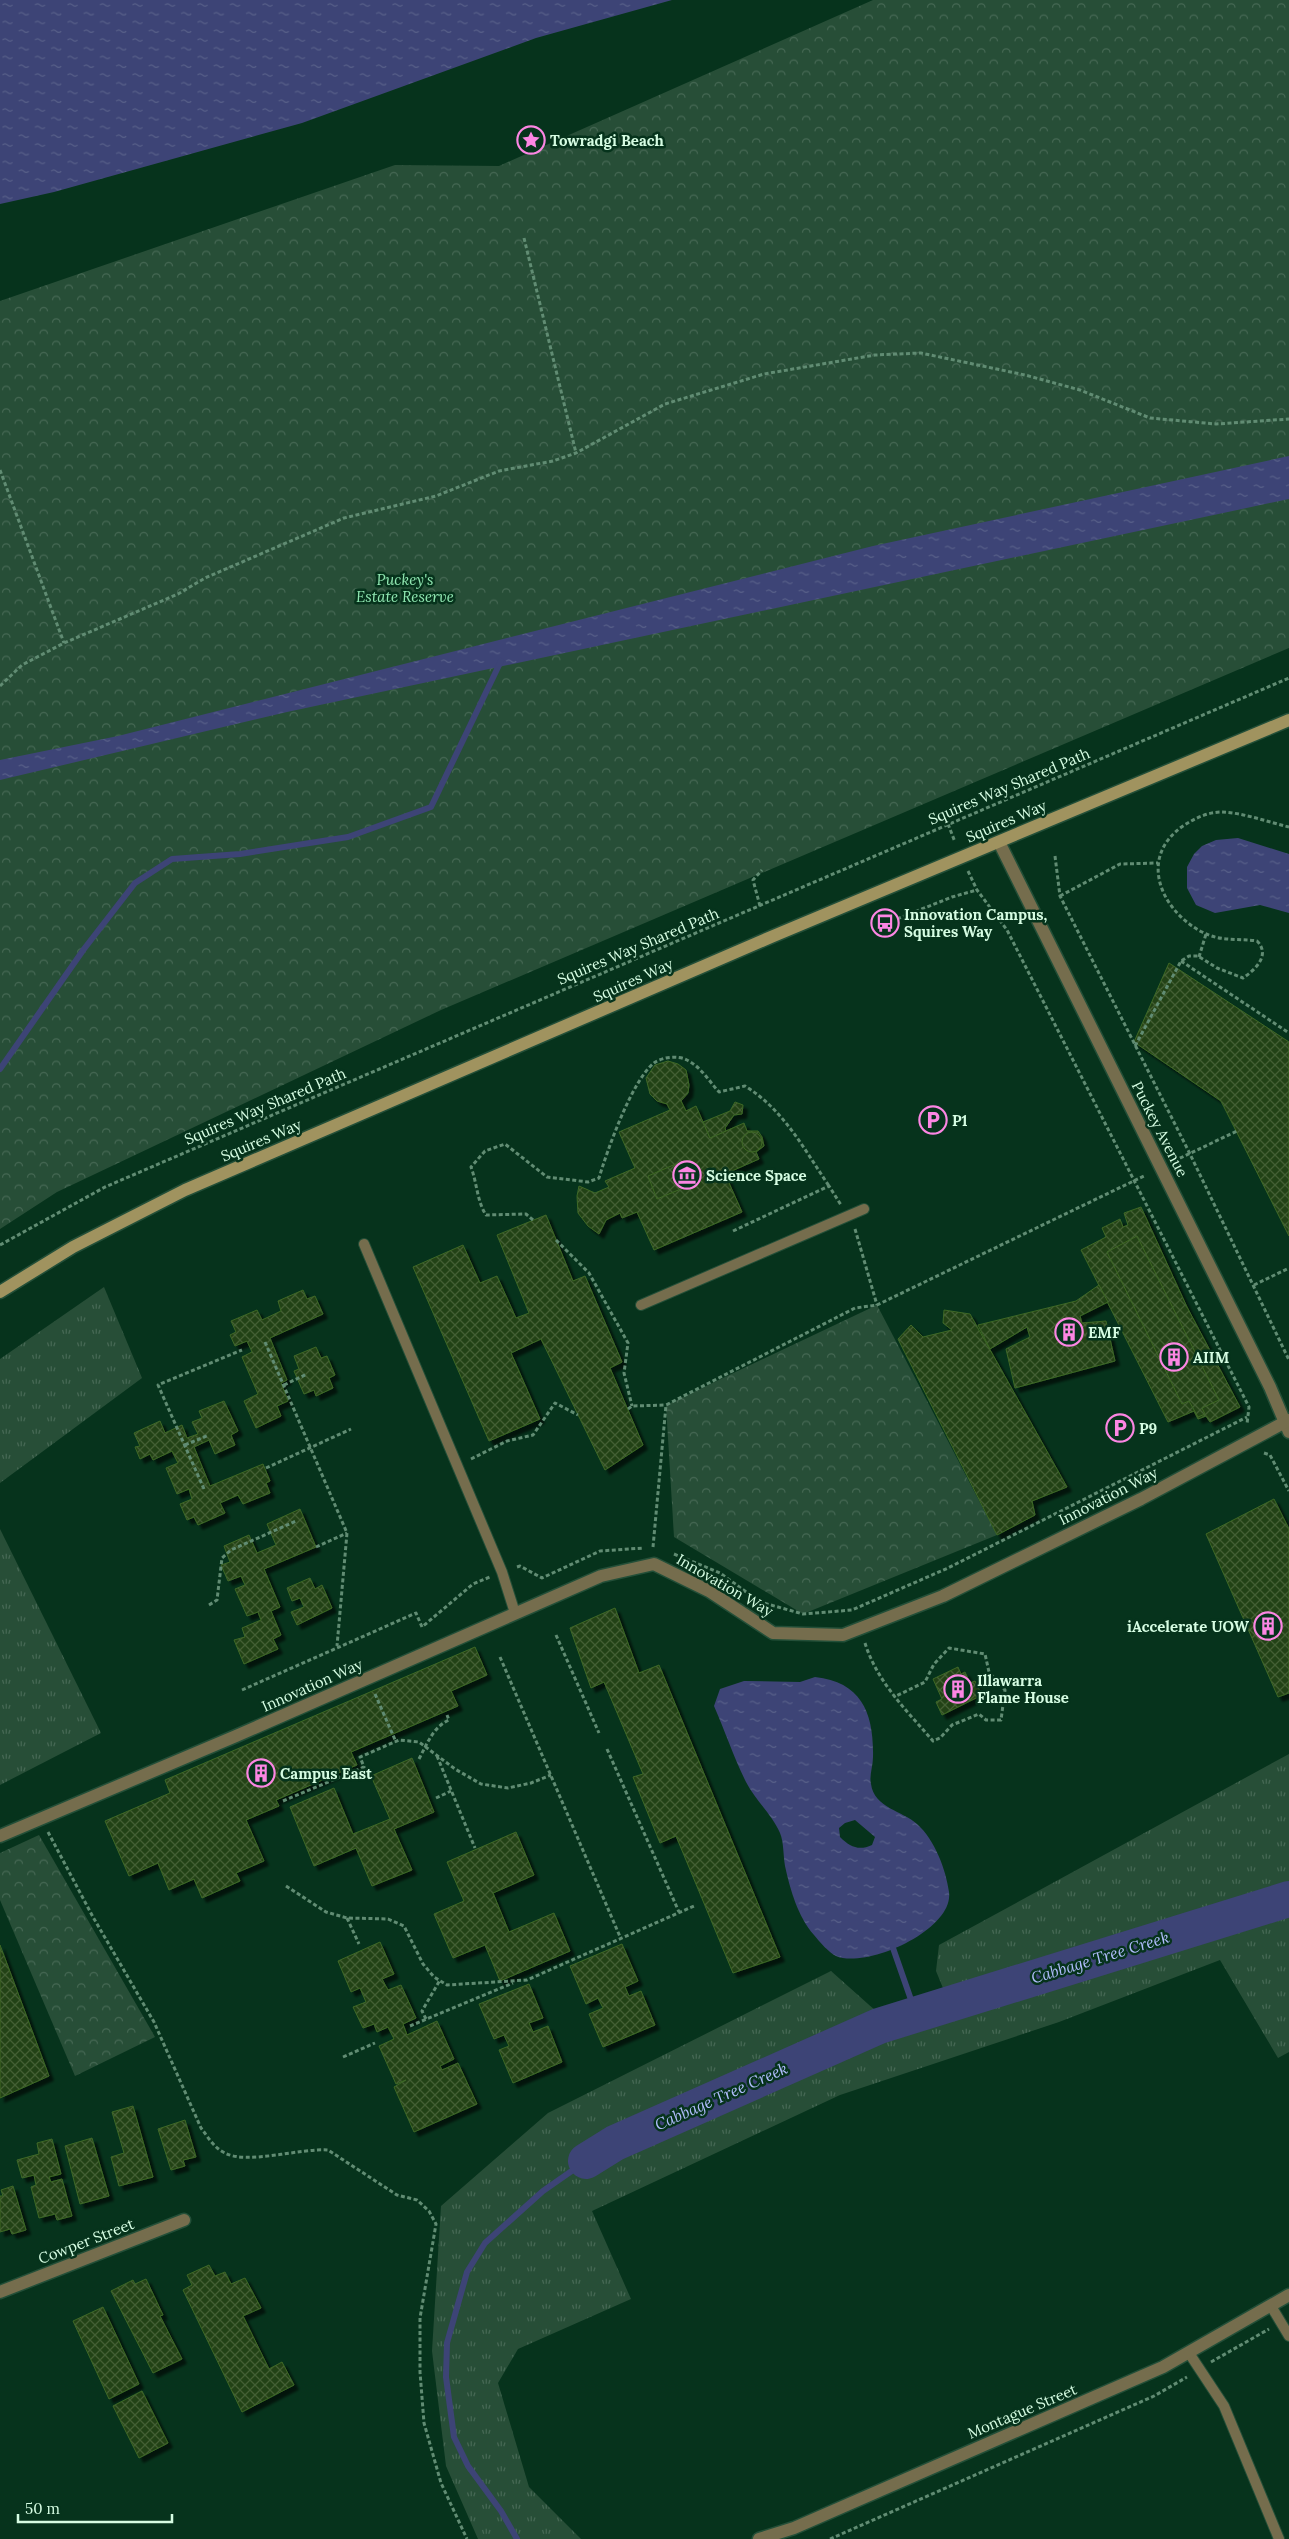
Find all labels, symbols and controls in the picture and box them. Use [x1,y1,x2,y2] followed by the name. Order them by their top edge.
[516,125,546,155] place icon: Towradgi Beach
[550,131,665,150] place label: Towradgi Beach
[356,570,454,606] park label: Puckey's Estate Reserve
[926,744,1092,828] street label: Squires Way Shared Path
[963,796,1049,846] street label: Squires Way
[555,904,721,988] street label: Squires Way Shared Path
[904,905,1048,941] place label: Innovation Campus, Squires Way
[870,908,900,938] bus stop icon: Innovation Campus, Squires Way
[590,954,676,1006] street label: Squires Way
[182,1064,348,1148] street label: Squires Way Shared Path
[1128,1078,1192,1180] street label: Puckey Avenue
[918,1105,948,1135] parking icon: P1
[952,1111,968,1130] place label: P1
[218,1115,304,1165] street label: Squires Way
[672,1160,702,1190] museum icon: Science Space
[706,1166,807,1185] place label: Science Space
[1054,1317,1084,1347] building icon: EMF
[1088,1323,1121,1342] place label: EMF
[1159,1342,1189,1372] building icon: AIIM
[1193,1348,1229,1367] place label: AIIM
[1105,1413,1135,1443] parking icon: P9
[1139,1419,1157,1438] place label: P9
[1055,1463,1161,1529] street label: Innovation Way
[673,1550,777,1620] street label: Innovation Way
[1253,1611,1283,1641] building icon: iAccelerate UOW
[1127,1617,1250,1636] place label: iAccelerate UOW
[259,1654,366,1716] street label: Innovation Way
[977,1671,1069,1707] place label: Illawarra Flame House
[943,1674,973,1704] building icon: Illawarra Flame House
[246,1758,276,1788] building icon: Campus East
[280,1764,373,1783] place label: Campus East
[1028,1926,1172,1988] water label: Cabbage Tree Creek
[651,2058,791,2134] water label: Cabbage Tree Creek
[35,2214,137,2268] street label: Cowper Street
[965,2379,1080,2443] street label: Montague Street
[18,2492,171,2524] scale bar
[25,2499,60,2518] text: 50 m

